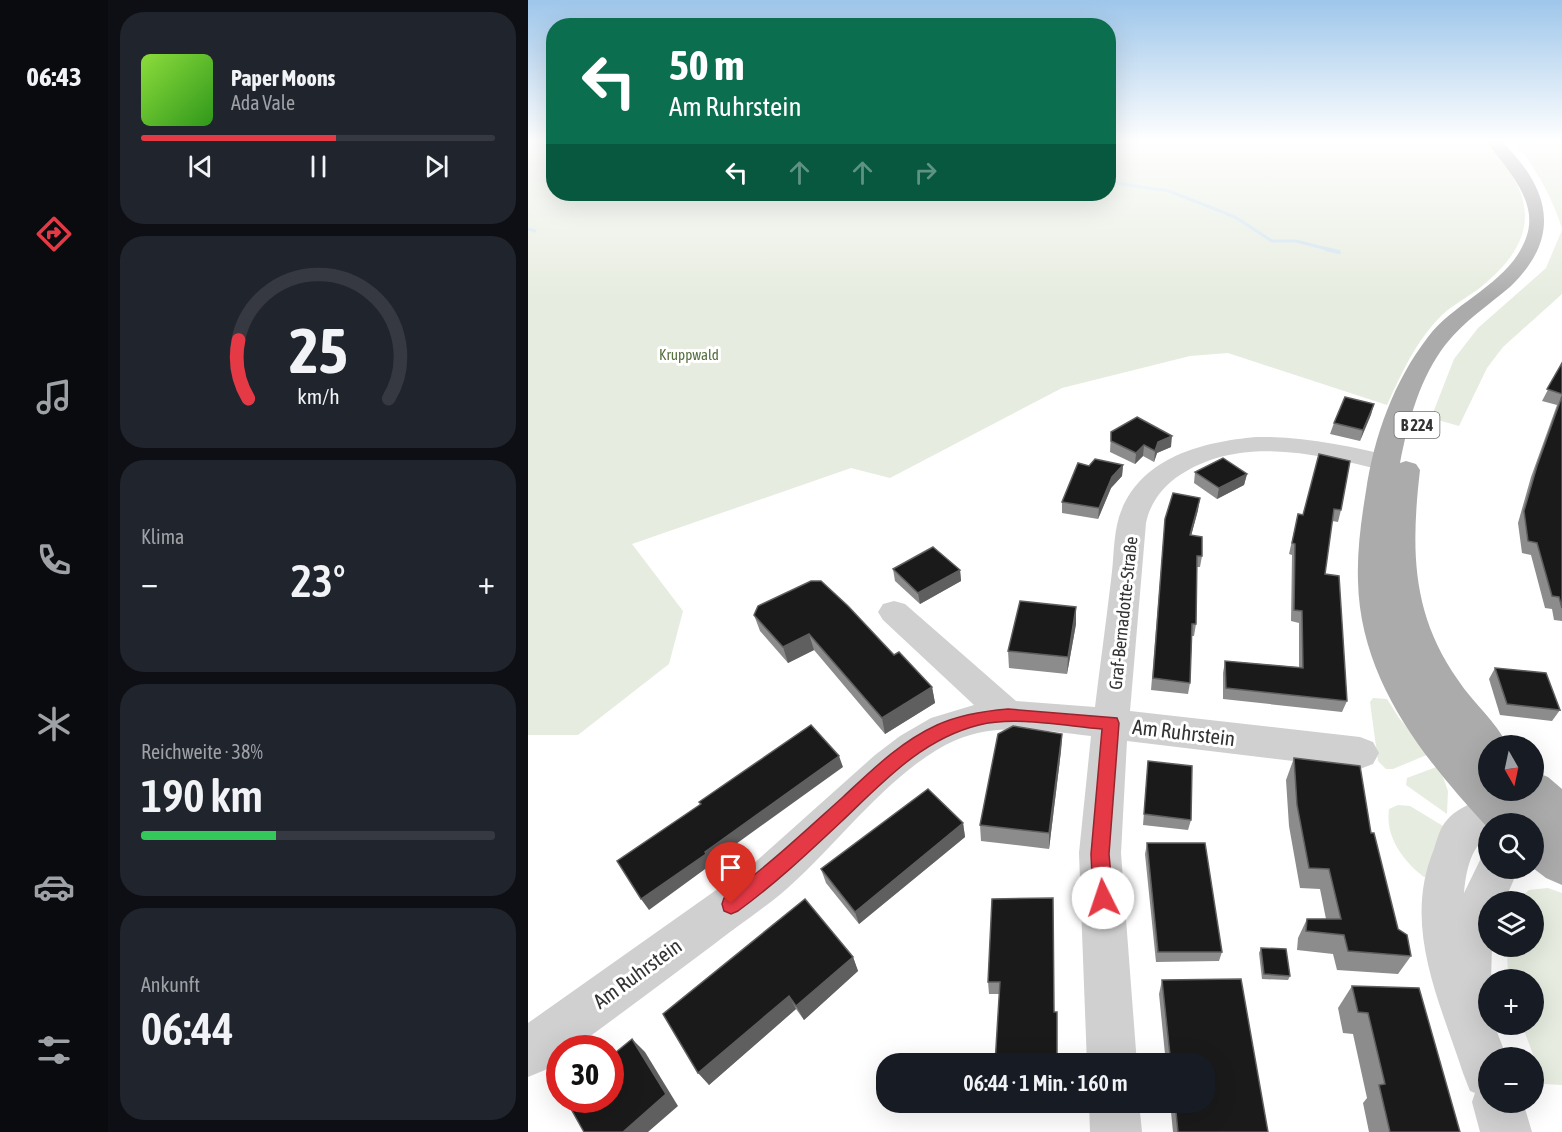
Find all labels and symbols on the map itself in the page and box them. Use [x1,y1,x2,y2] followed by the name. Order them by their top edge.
[659,346,719,363] park label: Kruppwald
[1394,412,1440,438] road number: B 224
[1105,535,1141,691] street label: Graf-Bernadotte-Straße
[1131,714,1237,750] street label: Am Ruhrstein
[1478,735,1544,801] north arrow
[705,842,756,904] pin
[1071,866,1135,930] position arrow
[588,933,686,1013] street label: Am Ruhrstein
[546,1035,624,1113] speed limit sign: 30

